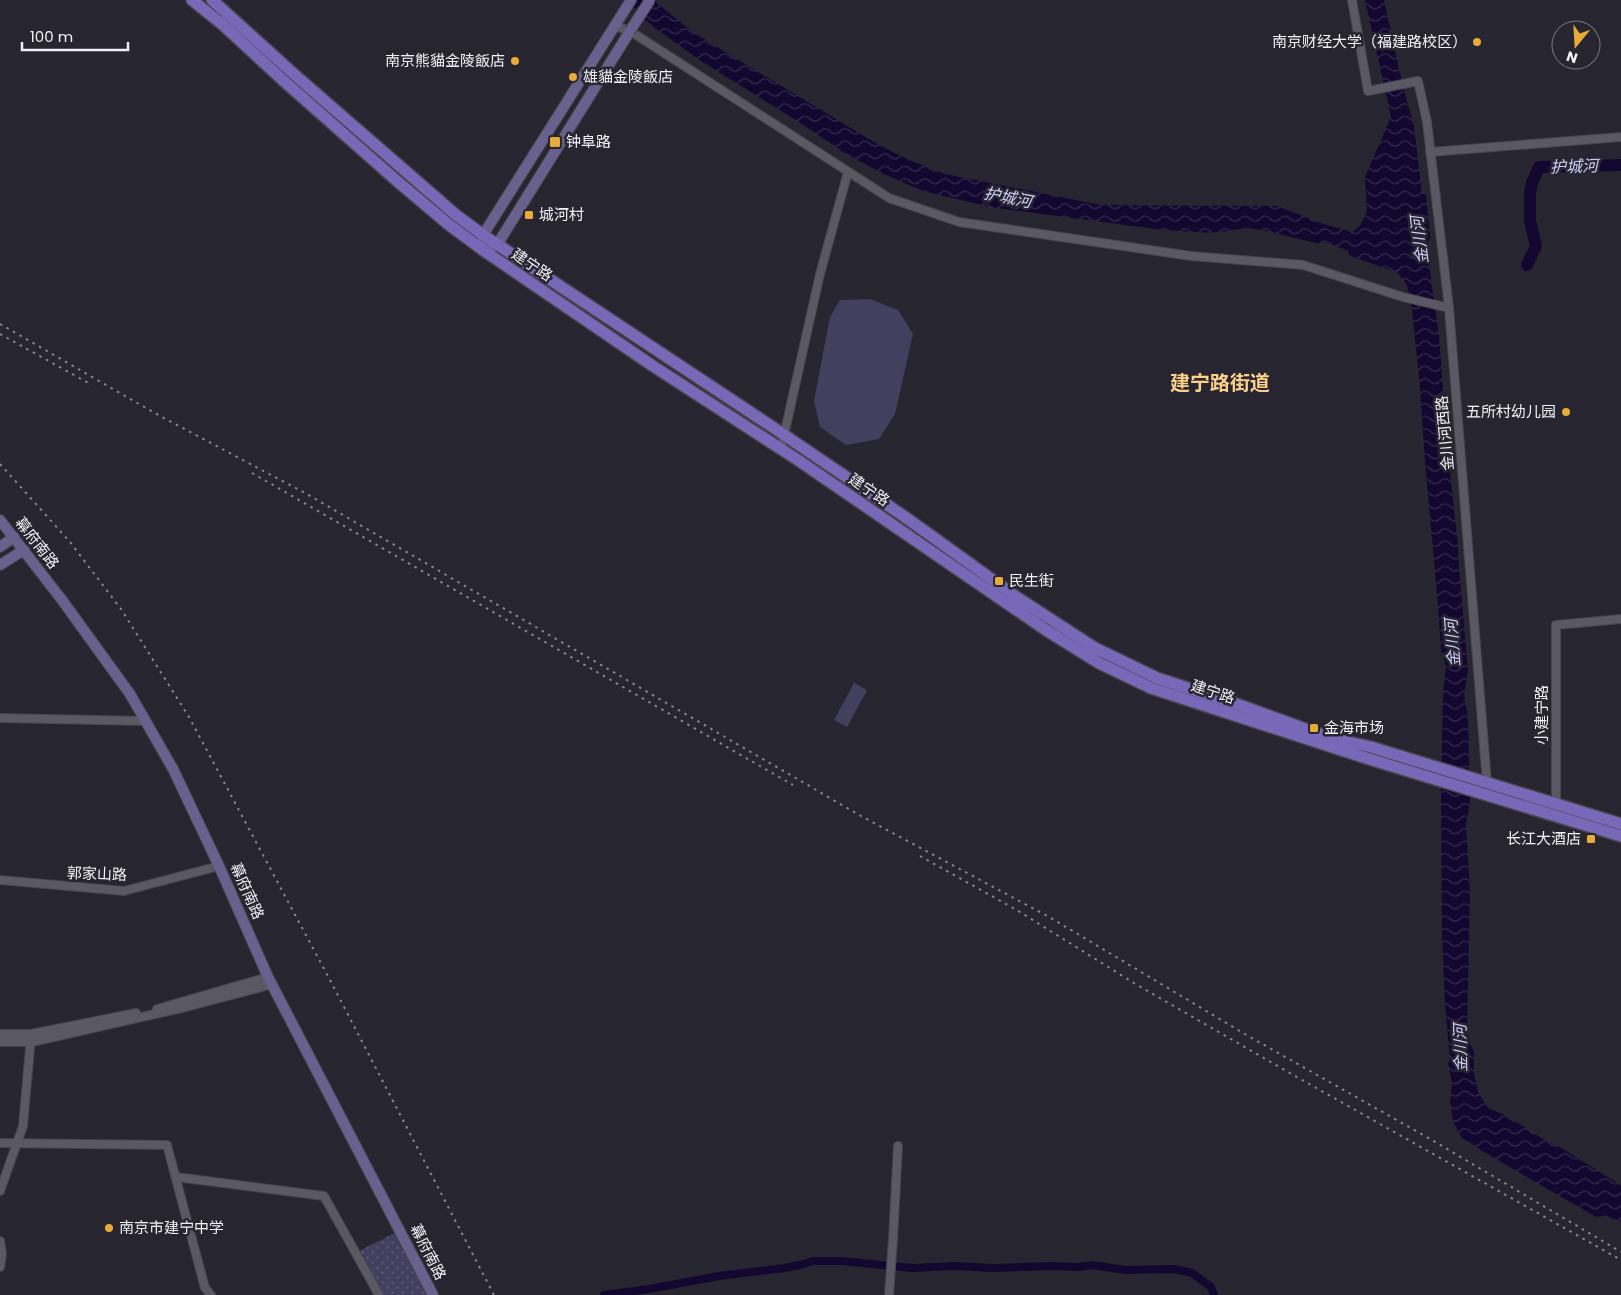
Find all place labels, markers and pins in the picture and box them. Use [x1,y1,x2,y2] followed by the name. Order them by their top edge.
[1272,31,1467,52] place label: 南京财经大学（福建路校区）
[1471,36,1483,48] marker: 南京财经大学（福建路校区）
[385,50,505,71] place label: 南京熊貓金陵飯店
[509,55,521,67] marker: 南京熊貓金陵飯店
[583,66,673,87] place label: 雄貓金陵飯店
[567,71,579,83] marker: 雄貓金陵飯店
[566,131,611,152] place label: 钟阜路
[548,135,562,149] marker: 钟阜路
[539,204,584,225] place label: 城河村
[523,209,535,221] marker: 城河村
[1466,401,1556,422] place label: 五所村幼儿园
[1560,406,1572,418] marker: 五所村幼儿园
[1009,570,1054,591] place label: 民生街
[993,575,1005,587] marker: 民生街
[1324,717,1384,738] place label: 金海市场
[1308,722,1320,734] marker: 金海市场
[1506,828,1581,849] place label: 长江大酒店
[1585,833,1597,845] marker: 长江大酒店
[119,1217,224,1238] place label: 南京市建宁中学
[103,1222,115,1234] marker: 南京市建宁中学

